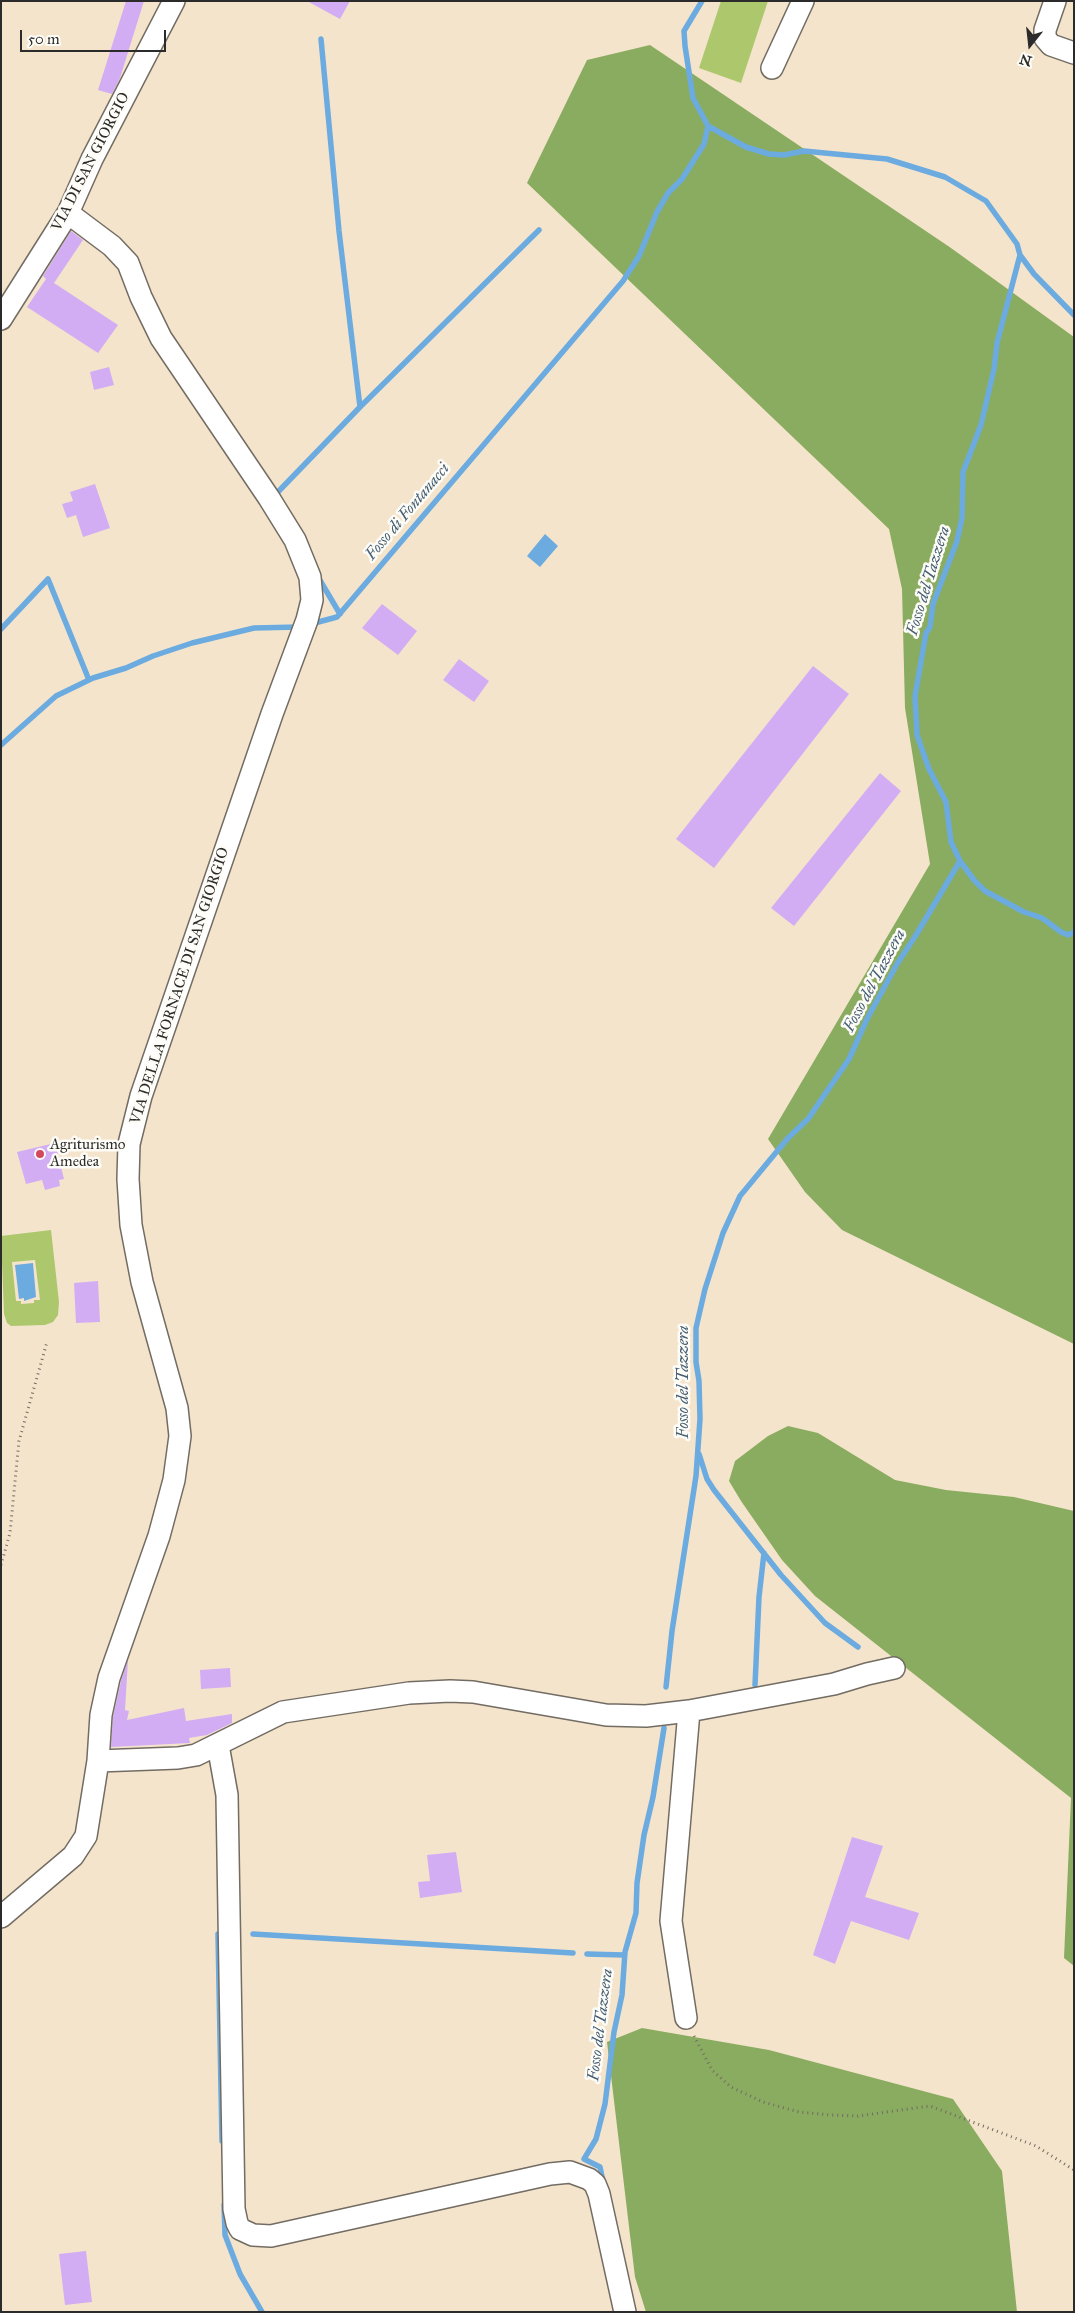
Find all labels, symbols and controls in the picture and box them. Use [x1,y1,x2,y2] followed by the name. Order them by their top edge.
[22,20,169,52] scale bar
[1005,20,1055,70] north arrow
[28,30,60,48] text: 50 m
[1018,50,1034,70] text: N
[48,90,134,234] street label: VIA DI SAN GIORGIO
[362,460,454,564] water label: Fosso di Fontanacci
[903,524,955,638] water label: Fosso del Tazzera
[127,845,233,1127] street label: VIA DELLA FORNACE DI SAN GIORGIO
[840,927,910,1035] water label: Fosso del Tazzera
[50,1136,126,1171] place label: Agriturismo Amedea
[34,1148,46,1160] marker: Agriturismo Amedea
[674,1326,694,1438] water label: Fosso del Tazzera
[585,1968,617,2082] water label: Fosso del Tazzera

